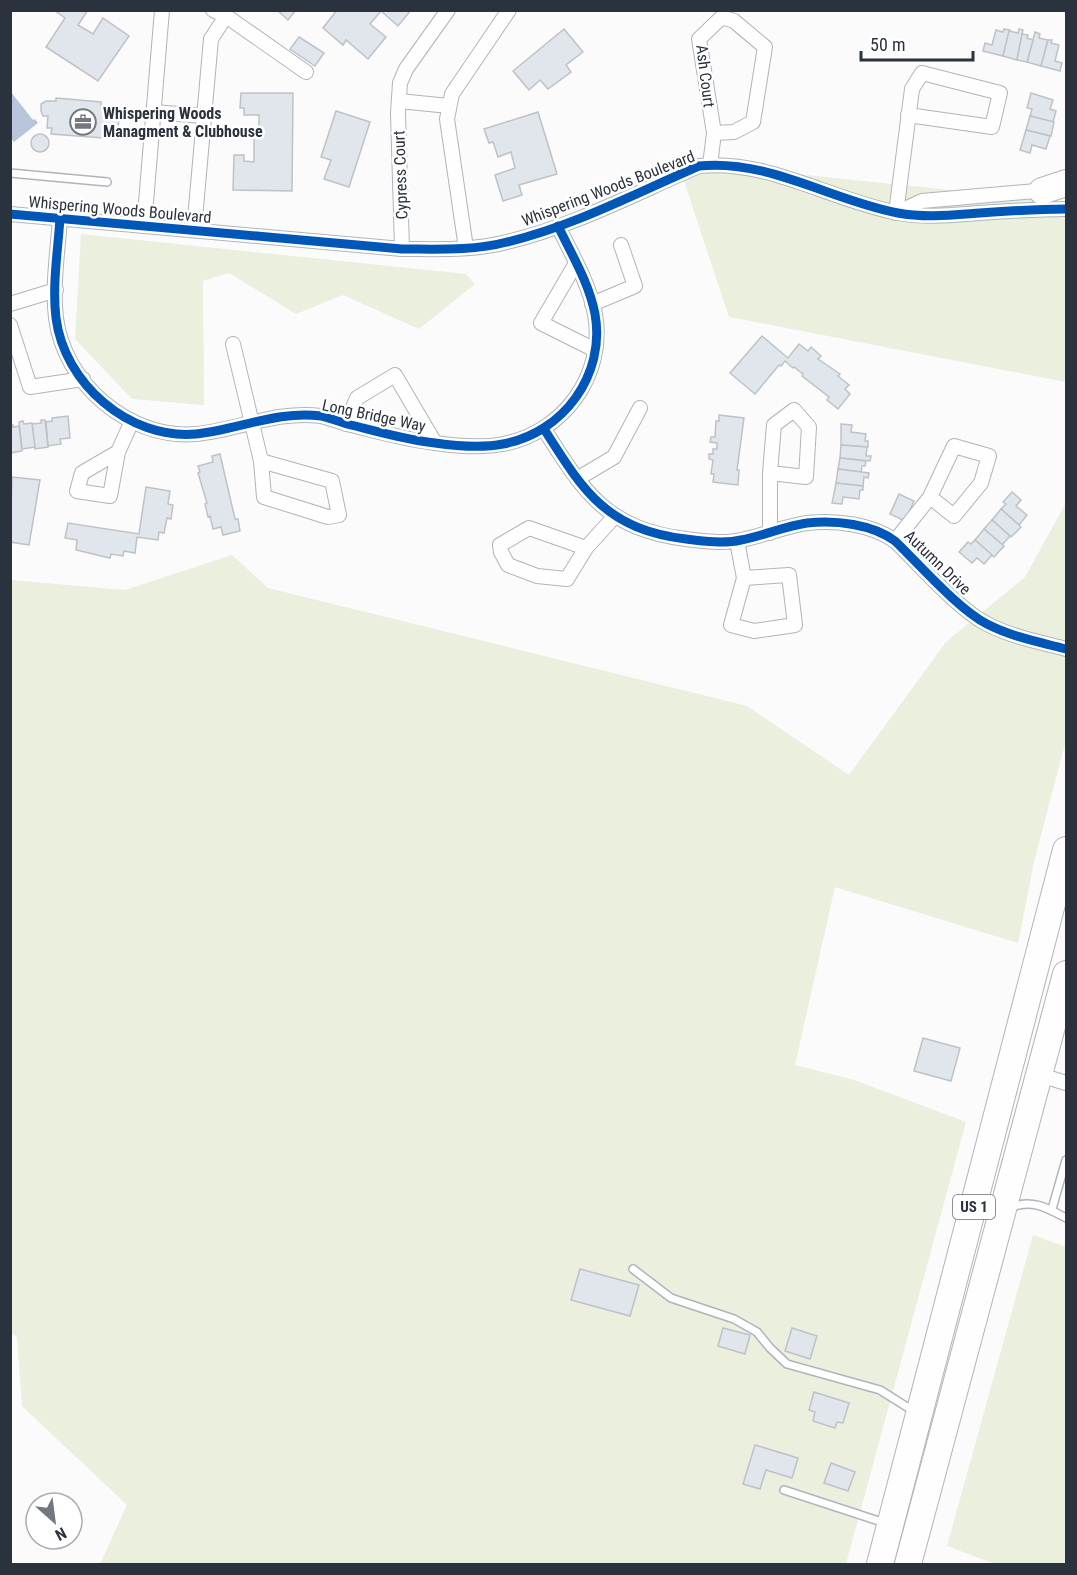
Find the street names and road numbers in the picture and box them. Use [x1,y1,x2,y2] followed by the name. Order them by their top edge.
[692,44,719,109] street label: Ash Court
[389,130,412,220] street label: Cypress Court
[519,147,697,230] street label: Whispering Woods Boulevard
[28,192,212,227] street label: Whispering Woods Boulevard
[320,395,428,436] street label: Long Bridge Way
[901,526,975,599] street label: Autumn Drive
[953,1195,995,1219] road number: US 1

